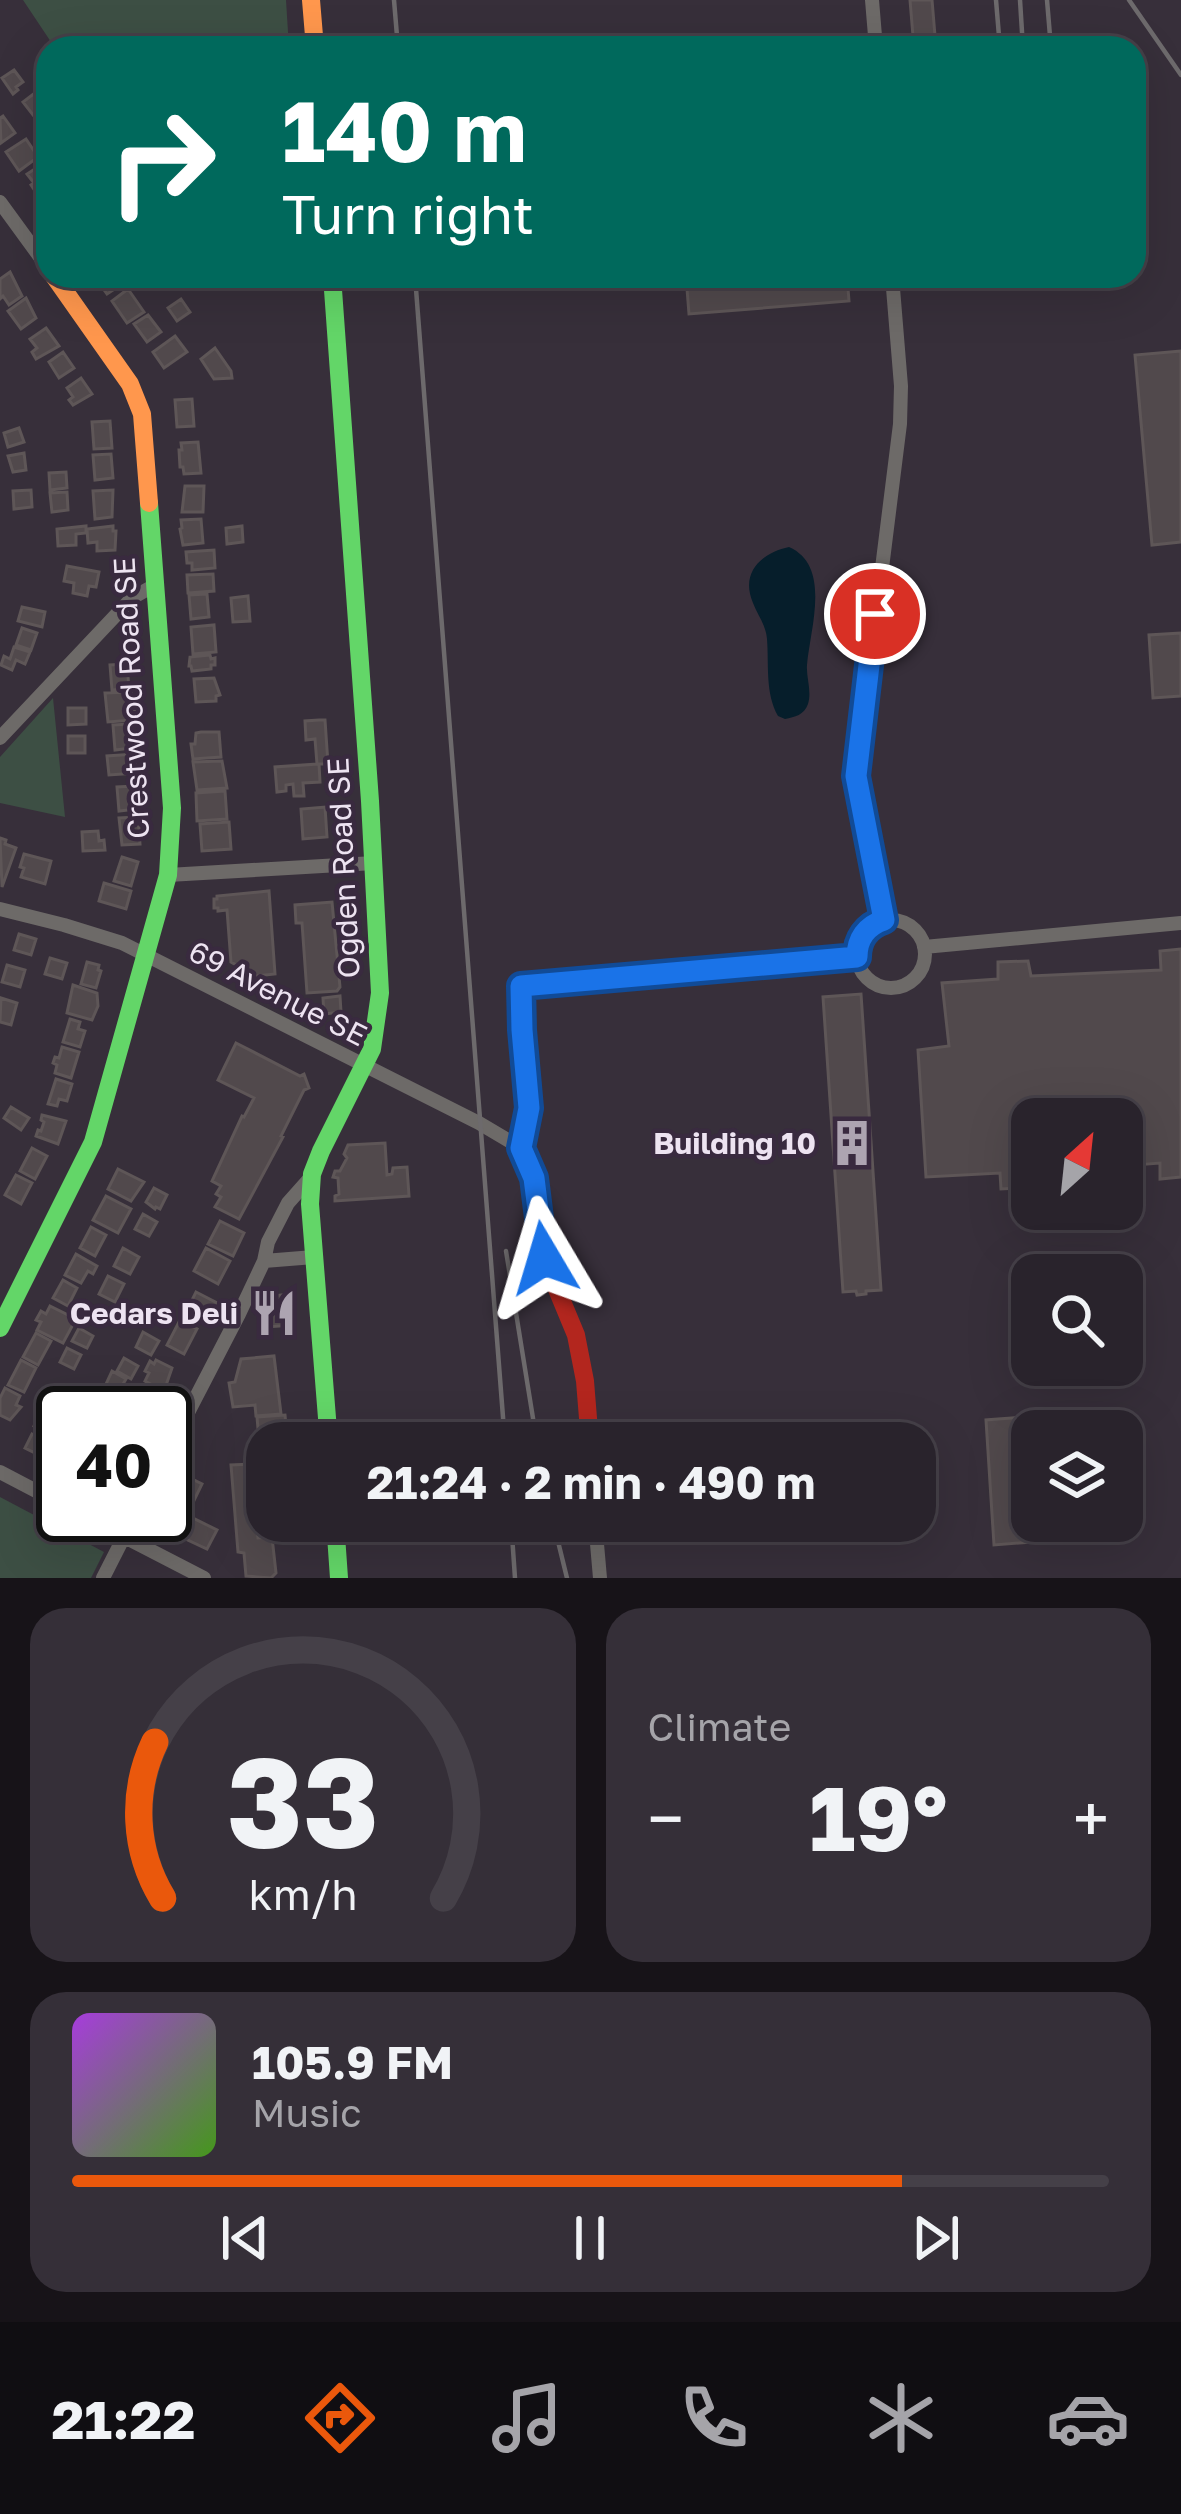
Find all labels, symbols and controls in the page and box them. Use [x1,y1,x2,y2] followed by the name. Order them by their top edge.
[282,80,527,180] text: 140 m
[84,84,240,240] icon: right
[282,181,534,246] text: Turn right
[106,556,156,840] street label: Crestwood Road SE
[824,563,926,665] pin
[842,581,908,647] icon: arrive
[319,757,367,979] street label: Ogden Road SE
[183,933,373,1053] street label: 69 Avenue SE
[1011,1098,1143,1230] north arrow
[1011,1098,1143,1542] map controls
[827,1118,877,1168] building icon: Building 10
[653,1125,816,1161] place label: Building 10
[481,1195,607,1321] position arrow
[1011,1254,1143,1386] button: search
[249,1288,299,1338] restaurant icon: Cedars Deli
[70,1295,238,1331] place label: Cedars Deli
[36,1386,192,1542] speed limit sign: 40
[1011,1410,1143,1542] button: layers
[367,1455,815,1509] text: 21:24 · 2 min · 490 m
[648,1703,791,1750] text: Climate
[227,1725,379,1874] text: 33
[809,1763,948,1871] text: 19°
[648,1778,684,1858] text: −
[1073,1778,1109,1858] text: +
[248,1868,357,1919] text: km/h
[252,2035,453,2089] text: 105.9 FM
[252,2089,362,2136] text: Music
[212,2205,278,2271] icon: previous
[557,2205,623,2271] icon: pause
[903,2205,969,2271] icon: next
[298,2376,382,2460] icon: directions
[485,2376,569,2460] icon: music
[672,2376,756,2460] icon: phone
[859,2376,943,2460] icon: climate
[1046,2376,1130,2460] icon: car
[51,2386,195,2451] text: 21:22

